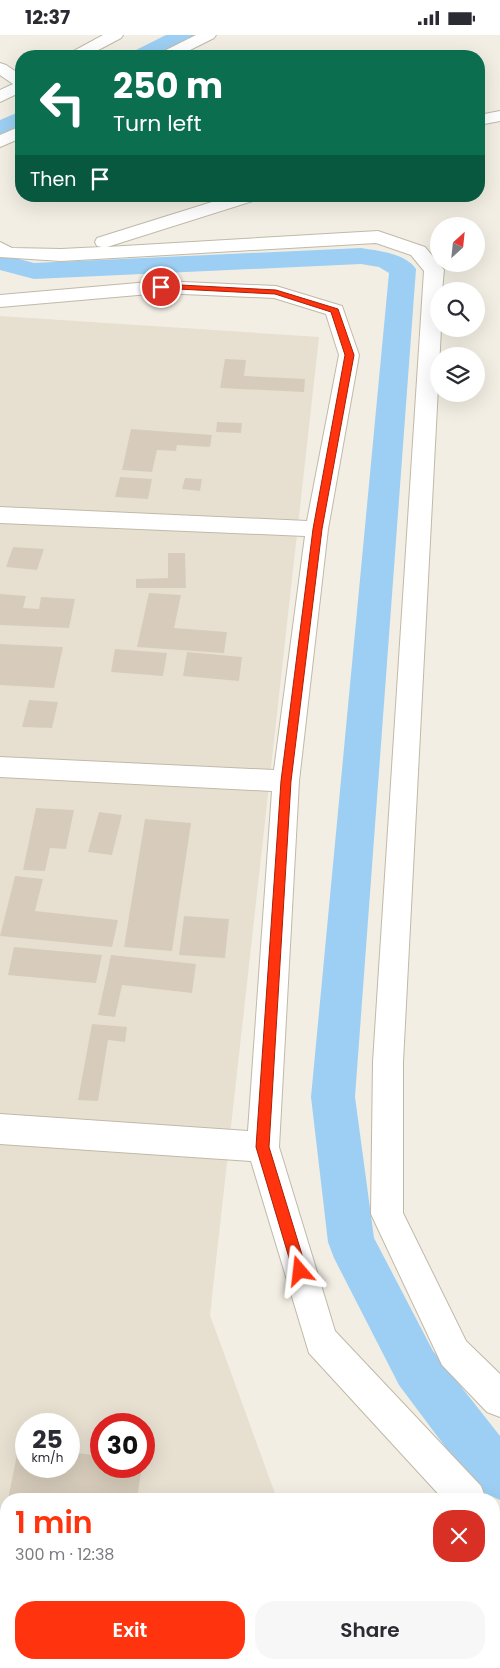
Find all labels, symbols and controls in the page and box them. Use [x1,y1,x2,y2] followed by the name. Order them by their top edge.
[25,4,70,31] text: 12:37
[113,61,223,110] text: 250 m
[30,70,95,135] icon: left
[113,108,201,139] text: Turn left
[86,165,114,193] icon: arrive
[30,166,76,193] text: Then
[430,217,485,273] north arrow
[430,217,485,402] map controls
[140,266,182,308] pin
[147,273,175,301] icon: arrive
[430,282,485,337] button: search
[430,347,485,402] button: layers
[273,1244,325,1296] position arrow
[90,1413,155,1478] speed limit sign: 30
[32,1422,63,1457] text: 25
[32,1449,63,1466] text: km/h
[15,1501,93,1544] text: 1 min
[433,1510,485,1562] button: close
[15,1543,114,1566] text: 300 m · 12:38
[15,1601,245,1659] button: Exit
[255,1601,485,1659] button: Share

